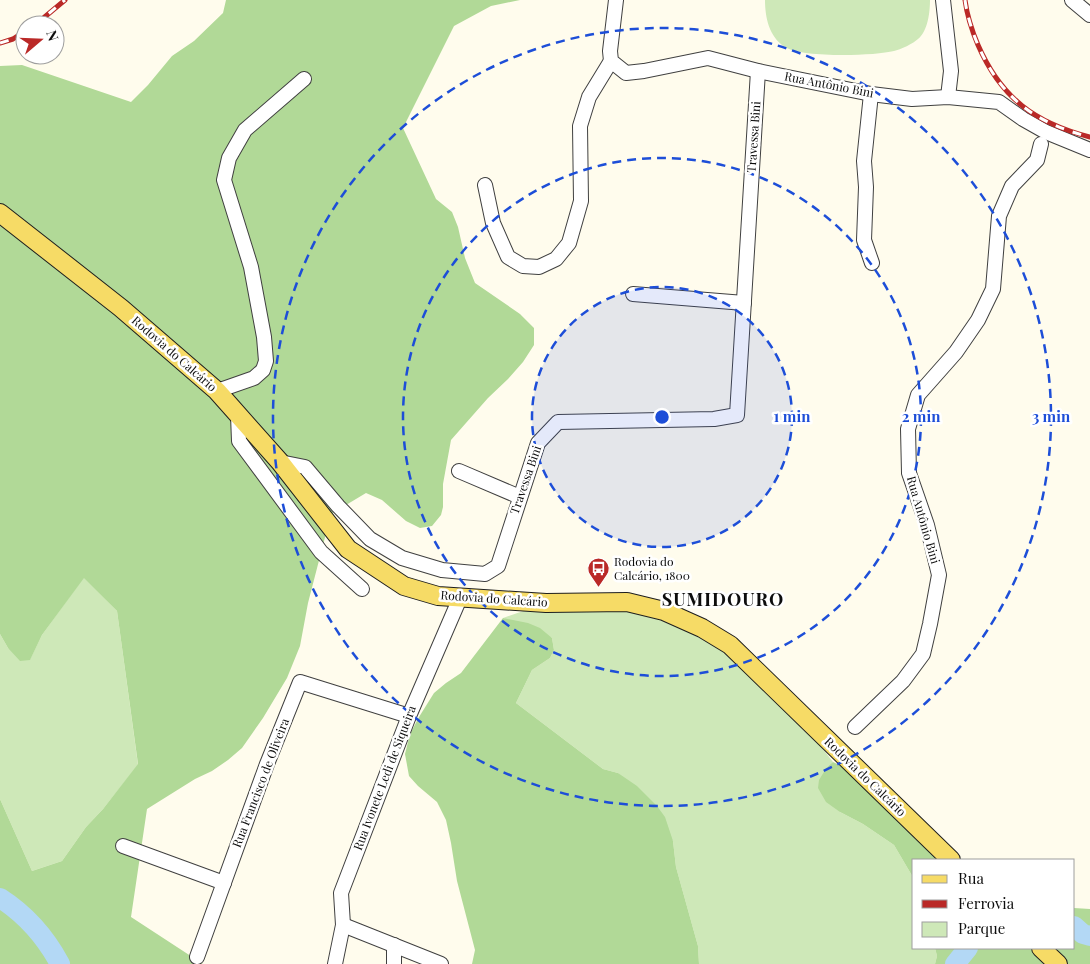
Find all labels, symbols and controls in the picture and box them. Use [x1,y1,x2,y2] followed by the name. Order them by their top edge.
[15,15,65,65] north arrow
[42,28,63,43] text: N
[783,68,876,101] street label: Rua Antônio Bini
[743,100,764,173] street label: Travessa Bini
[129,312,221,395] street label: Rodovia do Calcário
[774,406,811,426] text: 1 min
[902,406,941,426] text: 2 min
[1032,406,1071,426] text: 3 min
[653,408,671,426] centre of rings
[506,443,544,516] street label: Travessa Bini
[904,474,944,566] street label: Rua Antônio Bini
[614,553,690,583] place label: Rodovia do Calcário, 1800
[586,557,610,588] bus stop icon: Rodovia do Calcário, 1800
[440,586,549,610] street label: Rodovia do Calcário
[662,587,784,611] district label: SUMIDOURO
[349,703,419,852] street label: Rua Ivonete Ledi de Siqueira
[228,716,292,850] street label: Rua Francisco de Oliveira
[822,733,910,820] street label: Rodovia do Calcário
[912,859,1075,949] legend
[958,868,984,888] text: Rua
[958,893,1015,913] text: Ferrovia
[958,918,1005,938] text: Parque

